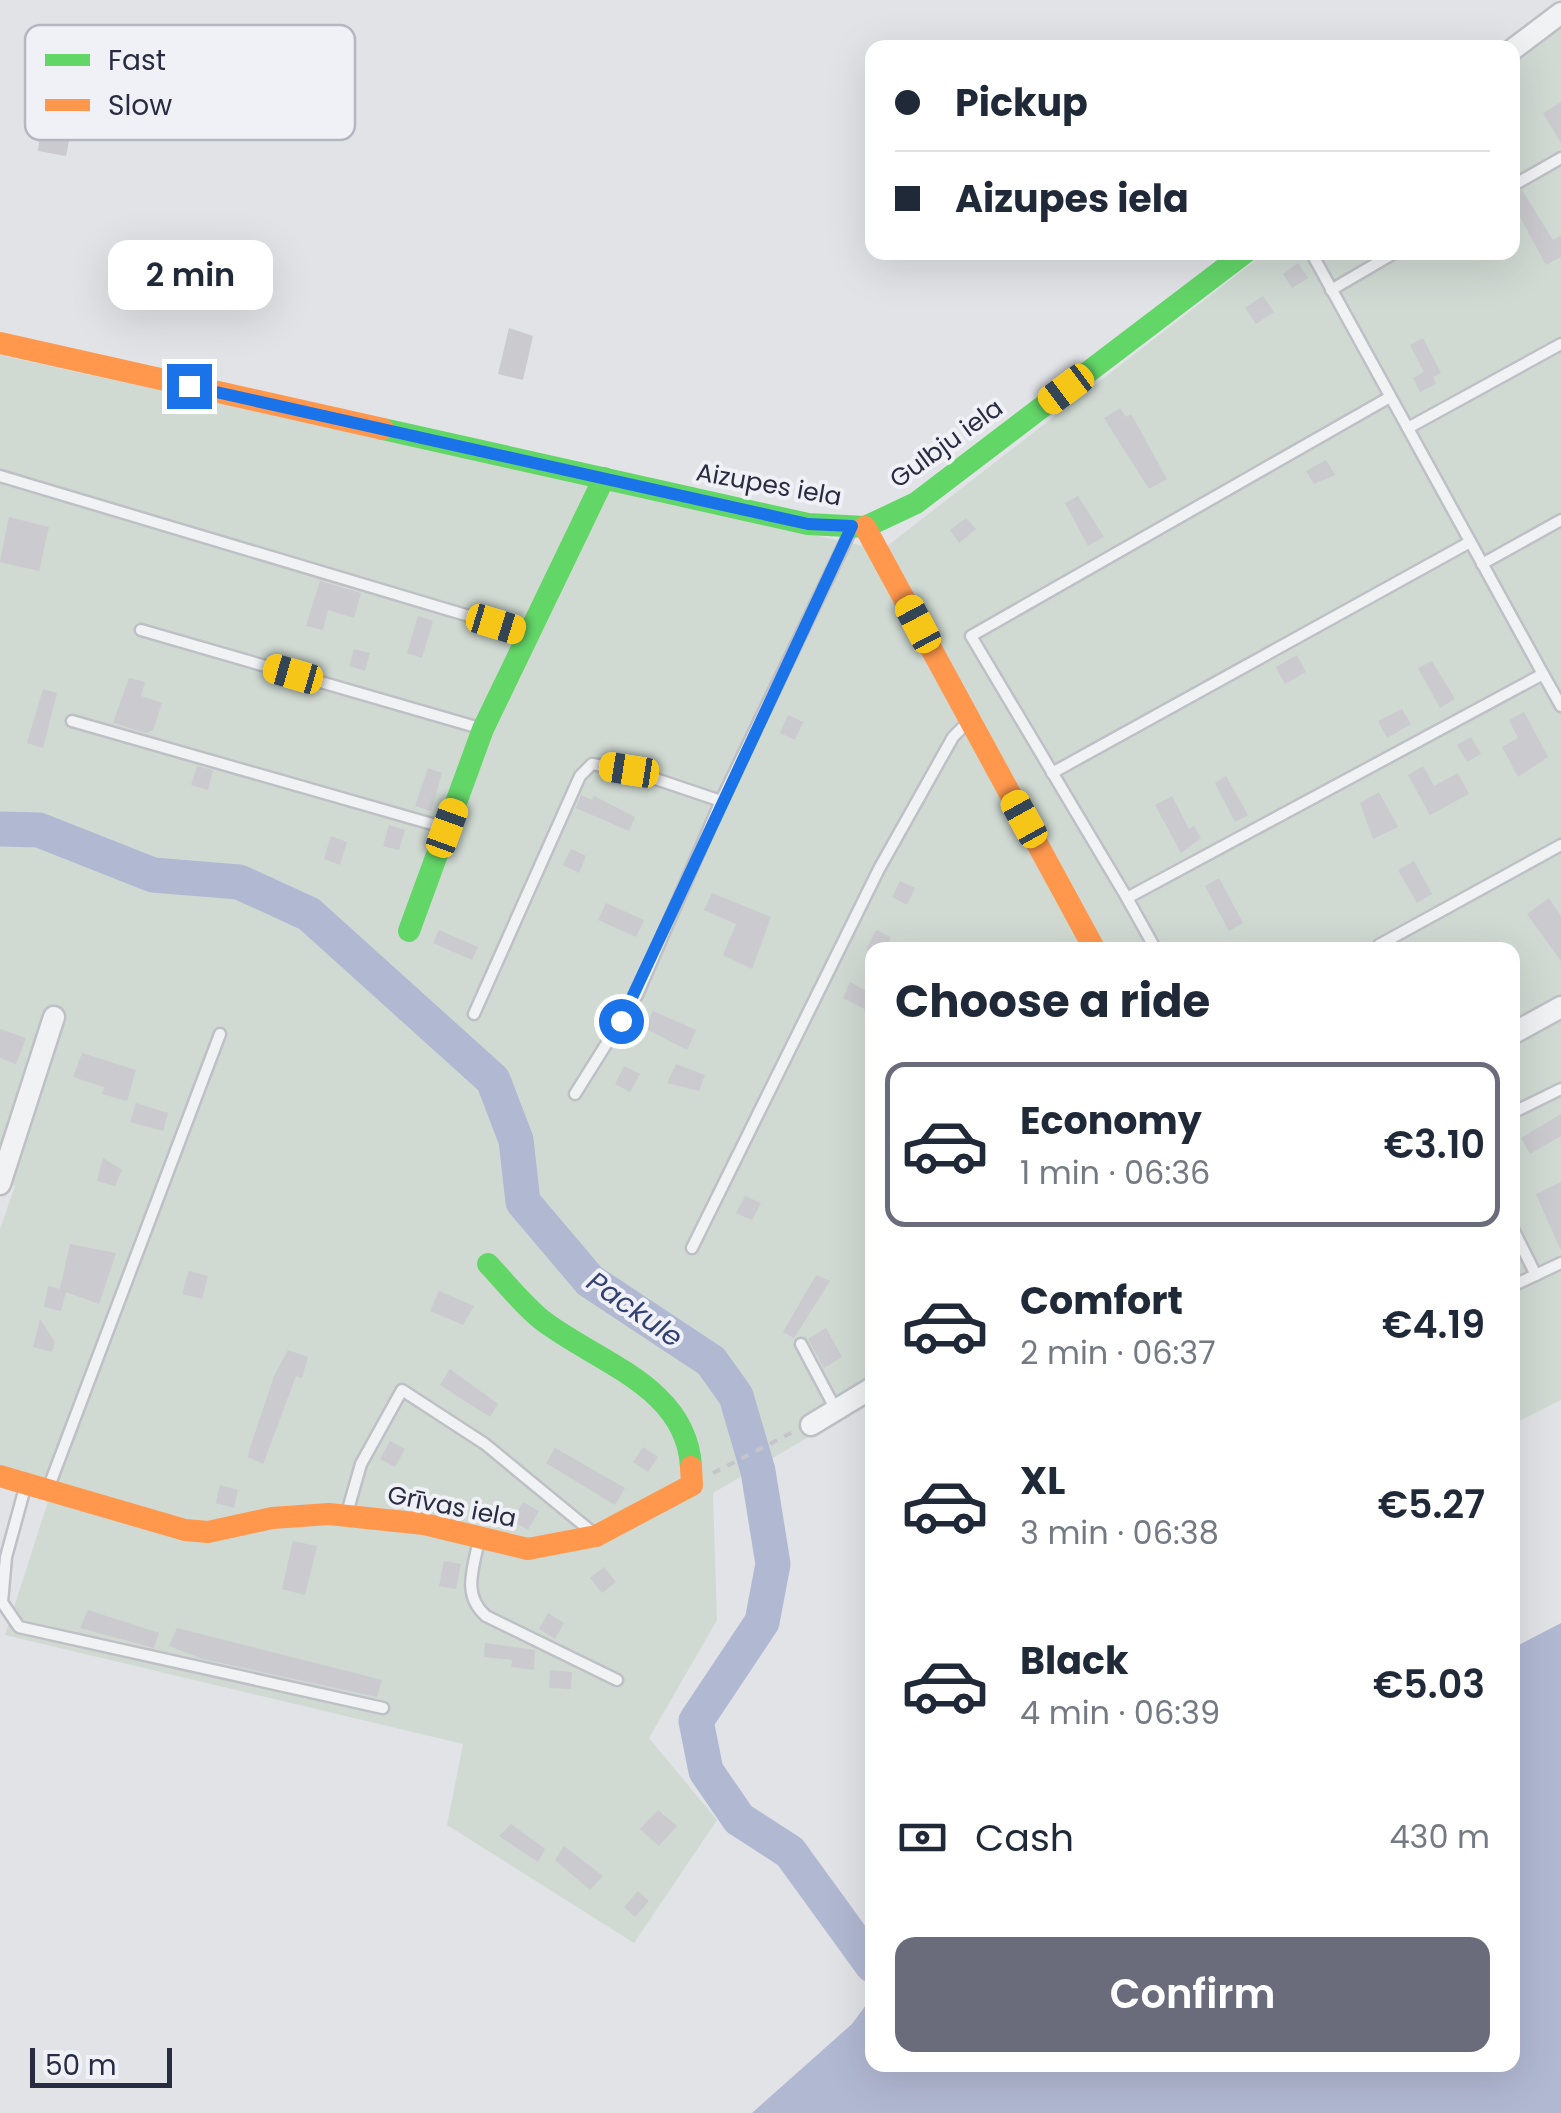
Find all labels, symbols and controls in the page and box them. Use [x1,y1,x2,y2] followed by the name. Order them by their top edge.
[25,25,355,140] legend
[108,41,166,80] text: Fast
[955,76,1088,129] text: Pickup
[108,86,172,125] text: Slow
[955,172,1189,225] text: Aizupes iela
[106,241,272,311] callout: 2 min
[146,252,235,297] text: 2 min
[1033,359,1099,419] car
[167,364,212,409] route end
[883,390,1010,496] street label: Gulbju iela
[693,454,844,515] street label: Aizupes iela
[891,590,945,658] car
[463,601,529,647] car
[260,651,326,697] car
[597,750,661,790] car
[996,785,1052,853] car
[423,795,471,861] car
[895,970,1210,1033] text: Choose a ride
[599,999,644,1044] route start
[1020,1094,1202,1147] text: Economy
[900,1100,990,1190] icon: car
[1384,1118,1485,1171] text: €3.10
[1020,1150,1210,1195] text: 1 min · 06:36
[579,1262,690,1357] water label: Packule
[1020,1274,1183,1327] text: Comfort
[900,1280,990,1370] icon: car
[1382,1298,1485,1351] text: €4.19
[1020,1330,1216,1375] text: 2 min · 06:37
[1020,1454,1065,1507] text: XL
[900,1460,990,1550] icon: car
[385,1477,519,1536] street label: Grīvas iela
[1378,1478,1485,1531] text: €5.27
[1020,1510,1219,1555] text: 3 min · 06:38
[1020,1634,1129,1687] text: Black
[900,1640,990,1730] icon: car
[1373,1658,1485,1711] text: €5.03
[1020,1690,1220,1735] text: 4 min · 06:39
[895,1810,950,1865] icon: cash
[975,1811,1074,1864] text: Cash
[1389,1814,1490,1859] text: 430 m
[895,1937,1490,2052] button: Confirm
[30,2043,172,2088] scale bar
[45,2046,116,2085] text: 50 m

